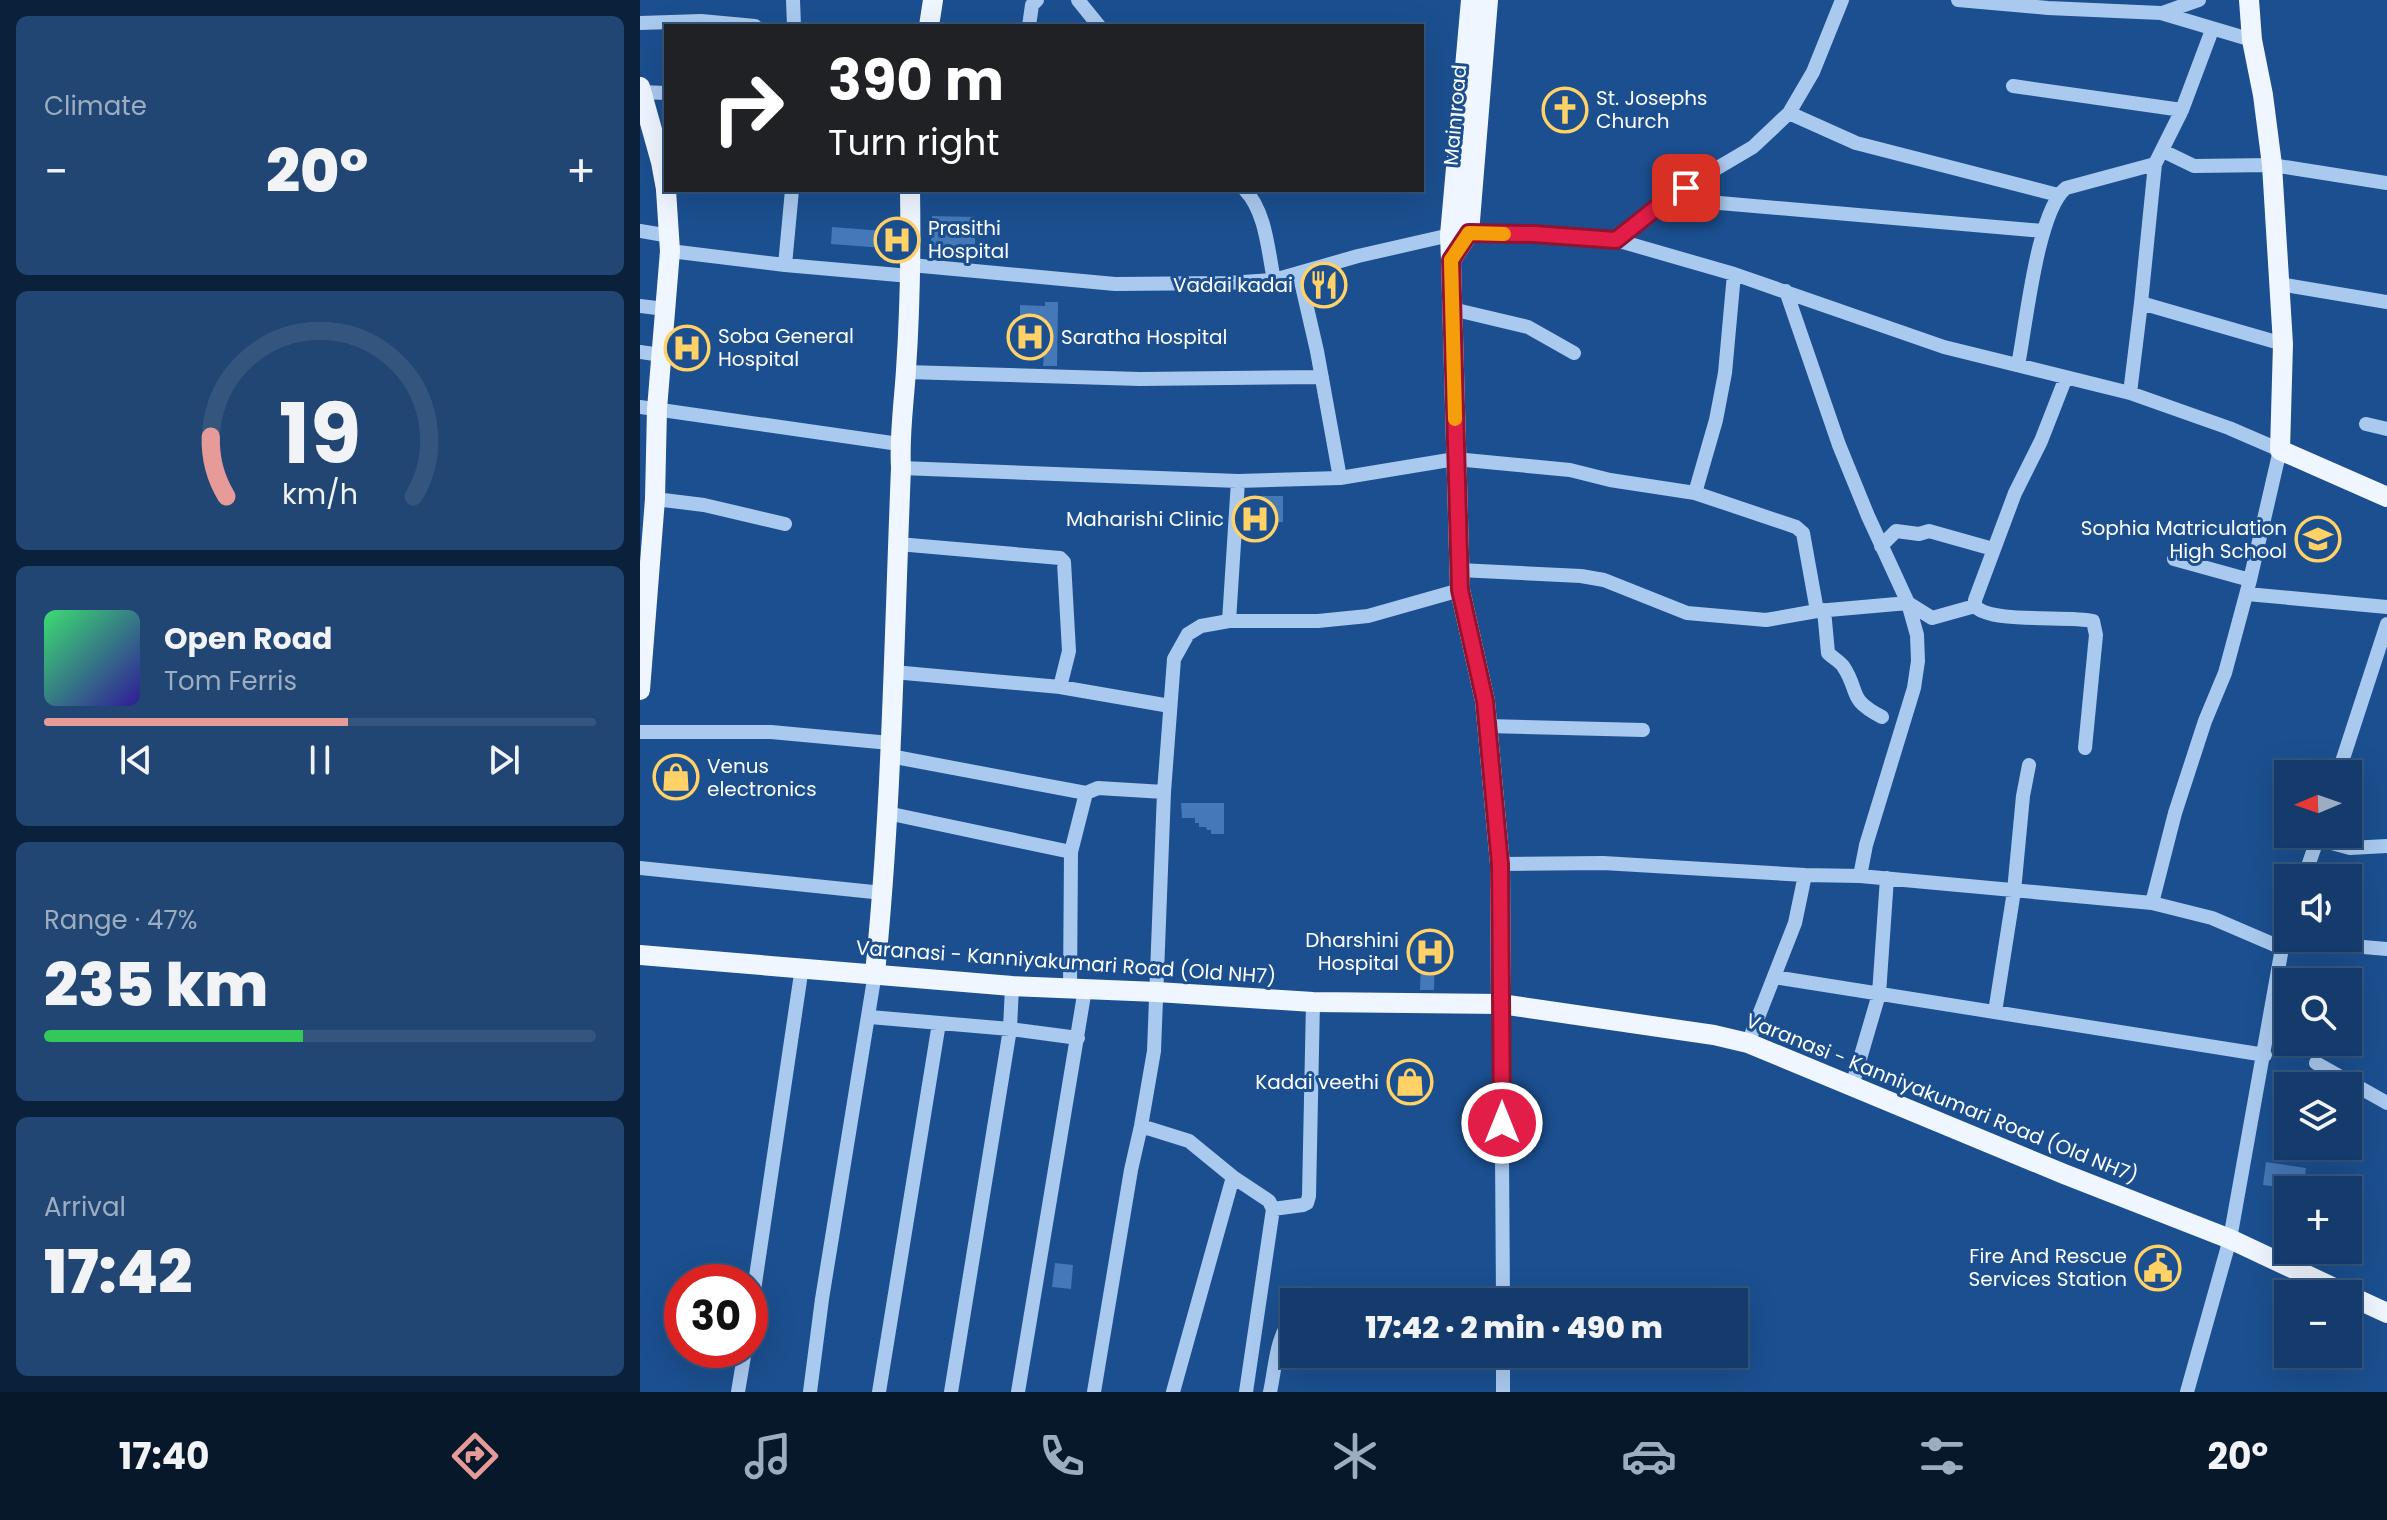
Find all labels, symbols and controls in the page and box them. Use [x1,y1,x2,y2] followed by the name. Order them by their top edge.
[828,41,1004,120] text: 390 m
[696,56,800,160] icon: right
[1437,63,1473,167] street label: Main road
[1596,84,1708,135] place label: St. Josephs Church
[1541,86,1589,134] church icon: St. Josephs Church
[44,88,147,124] text: Climate
[828,117,999,168] text: Turn right
[266,129,368,213] text: 20°
[44,141,68,202] text: −
[566,141,596,202] text: +
[1652,154,1720,222] pin
[1664,166,1708,210] icon: arrive
[928,214,1009,265] place label: Prasithi Hospital
[873,216,921,264] hospital icon: Prasithi Hospital
[1300,261,1348,309] restaurant icon: Vadai kadai
[1173,271,1293,299] place label: Vadai kadai
[1006,313,1054,361] hospital icon: Saratha Hospital
[718,322,854,373] place label: Soba General Hospital
[1061,323,1227,351] place label: Saratha Hospital
[663,324,711,372] hospital icon: Soba General Hospital
[279,375,361,491] text: 19
[282,474,358,514] text: km/h
[1231,495,1279,543] hospital icon: Maharishi Clinic
[1066,505,1224,533] place label: Maharishi Clinic
[2081,514,2287,565] place label: Sophia Matriculation High School
[2294,515,2342,563] school or university icon: Sophia Matriculation High School
[164,617,332,660] text: Open Road
[164,663,297,699] text: Tom Ferris
[114,738,158,782] icon: previous
[298,738,342,782] icon: pause
[482,738,526,782] icon: next
[707,752,817,803] place label: Venus electronics
[652,753,700,801] shop icon: Venus electronics
[2274,760,2362,848] north arrow
[2274,760,2362,1368] map controls
[2274,864,2362,952] button: sound
[44,902,197,938] text: Range · 47%
[1305,926,1399,977] place label: Dharshini Hospital
[1406,928,1454,976] hospital icon: Dharshini Hospital
[855,933,1277,991] street label: Varanasi - Kanniyakumari Road (Old NH7)
[44,943,268,1027] text: 235 km
[2274,968,2362,1056] button: search
[1742,1006,2142,1190] street label: Varanasi - Kanniyakumari Road (Old NH7)
[1386,1058,1434,1106] shop icon: Kadai veethi
[1255,1068,1379,1096] place label: Kadai veethi
[2274,1072,2362,1160] button: layers
[1460,1081,1544,1165] position arrow
[2274,1176,2362,1264] button: +
[44,1189,126,1225] text: Arrival
[44,1230,192,1314] text: 17:42
[1969,1242,2127,1293] place label: Fire And Rescue Services Station
[2134,1244,2182,1292] public building icon: Fire And Rescue Services Station
[664,1264,768,1368] speed limit sign: 30
[2274,1280,2362,1368] button: −
[1365,1306,1663,1349] text: 17:42 · 2 min · 490 m
[447,1428,503,1484] icon: directions
[740,1428,796,1484] icon: music
[1034,1428,1090,1484] icon: phone
[1327,1428,1383,1484] icon: climate
[1621,1428,1677,1484] icon: car
[1914,1428,1970,1484] icon: filters
[119,1431,210,1482] text: 17:40
[2208,1431,2268,1482] text: 20°

